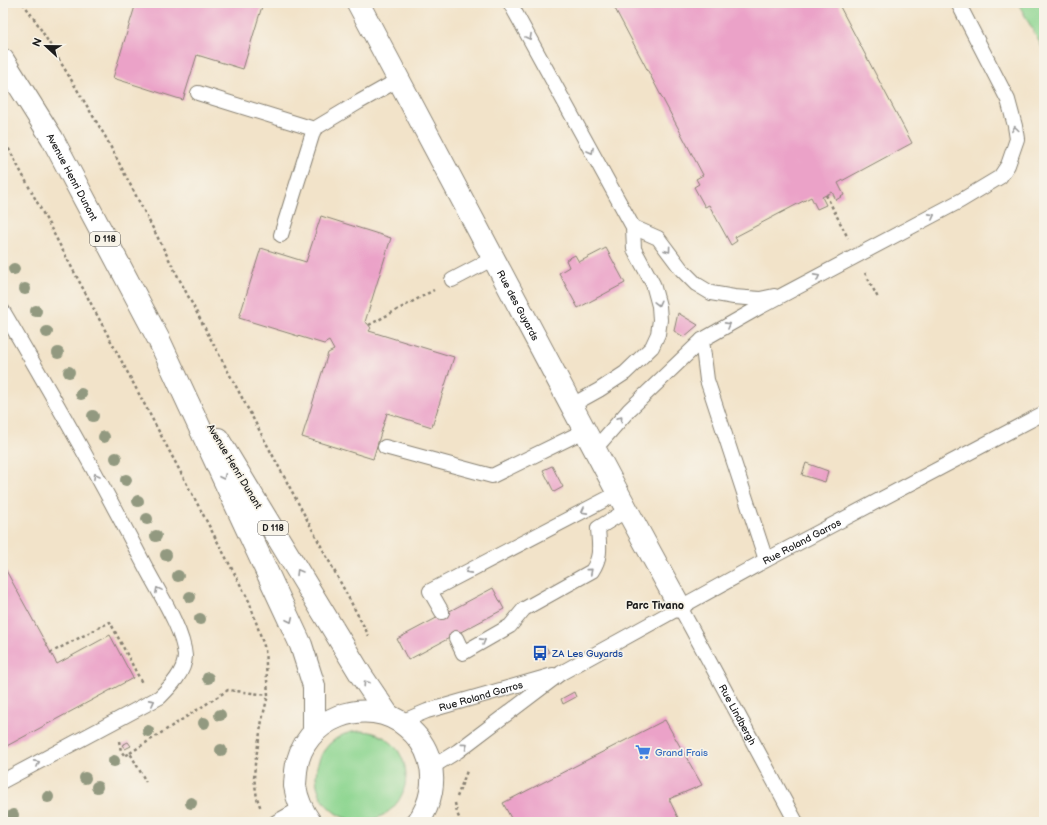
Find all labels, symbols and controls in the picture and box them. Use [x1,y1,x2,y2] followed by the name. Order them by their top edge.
[26,26,66,66] north arrow
[524,33,531,40] one-way arrow
[30,36,45,49] text: N
[1011,126,1020,132] one-way arrow
[44,132,100,223] street label: Avenue Henri Dunant
[586,147,594,154] one-way arrow
[928,213,935,221] one-way arrow
[90,232,120,246] road number: D 118
[663,246,670,253] one-way arrow
[494,268,541,343] street label: Rue des Guyards
[813,274,820,281] one-way arrow
[653,299,662,306] one-way arrow
[724,322,731,329] one-way arrow
[616,417,623,424] one-way arrow
[204,422,264,511] street label: Avenue Henri Dunant
[218,472,226,480] one-way arrow
[93,473,101,480] one-way arrow
[580,506,588,514] one-way arrow
[761,516,843,568] street label: Rue Roland Garros
[258,521,288,535] road number: D 118
[465,566,473,574] one-way arrow
[585,568,593,575] one-way arrow
[296,569,303,576] one-way arrow
[155,587,163,595] one-way arrow
[626,599,684,612] district label: Parc Tivano
[285,616,293,623] one-way arrow
[479,639,486,646] one-way arrow
[531,644,549,662] bus stop icon: ZA Les Guyards
[551,648,623,660] place label: ZA Les Guyards
[437,679,524,714] street label: Rue Roland Garros
[364,680,371,687] one-way arrow
[716,682,758,748] street label: Rue Lindbergh
[148,699,155,706] one-way arrow
[634,743,652,761] supermarket icon: Grand Frais
[460,744,467,751] one-way arrow
[655,747,708,759] place label: Grand Frais
[33,760,41,768] one-way arrow

